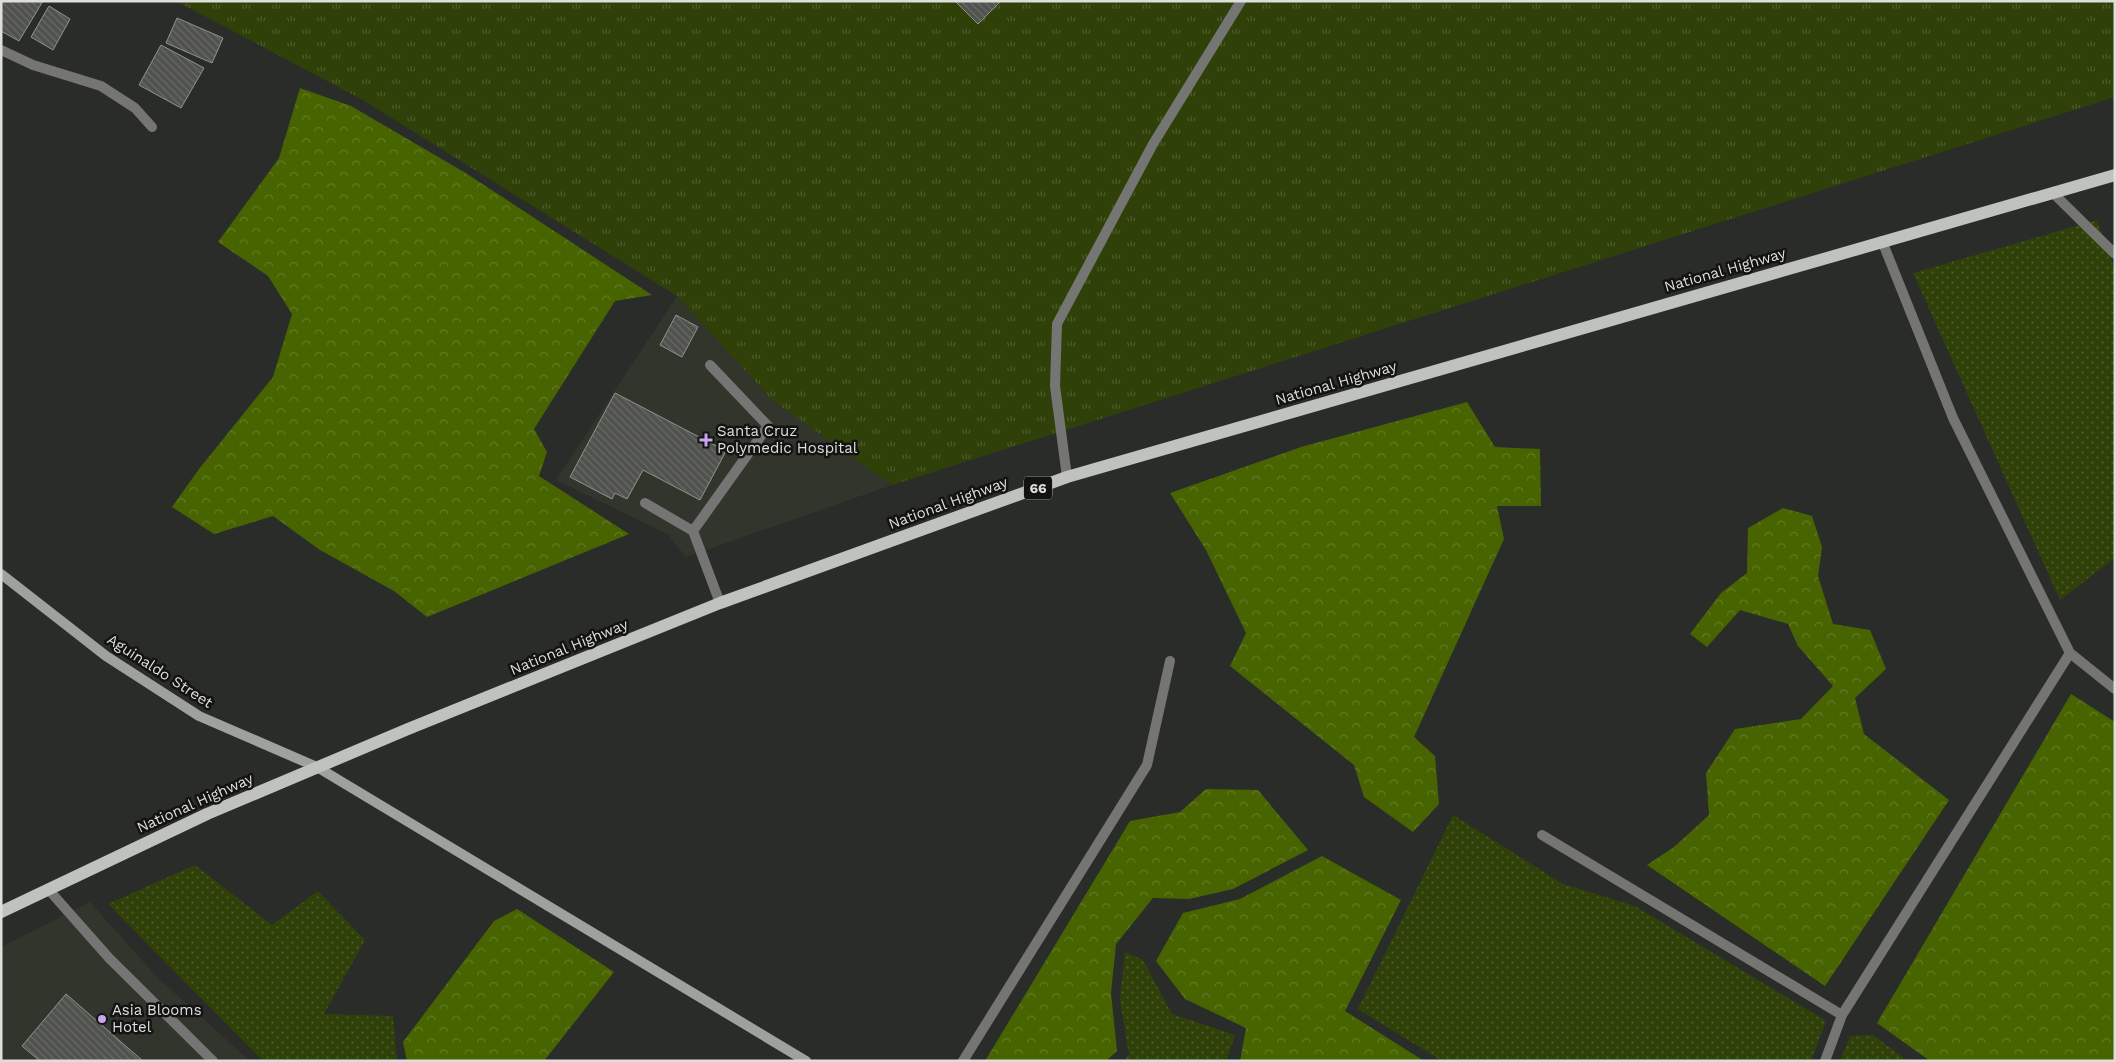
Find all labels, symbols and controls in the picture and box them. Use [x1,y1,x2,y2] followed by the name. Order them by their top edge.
[1662,244,1788,296] street label: National Highway
[1273,357,1399,409] street label: National Highway
[717,422,858,457] place label: Santa Cruz Polymedic Hospital
[699,433,713,447] marker: Santa Cruz Polymedic Hospital
[886,473,1010,533] street label: National Highway
[1024,476,1052,499] road number: 66
[507,615,631,679] street label: National Highway
[104,630,217,712] street label: Aguinaldo Street
[134,769,256,837] street label: National Highway
[112,1001,202,1036] place label: Asia Blooms Hotel
[96,1013,108,1025] marker: Asia Blooms Hotel

